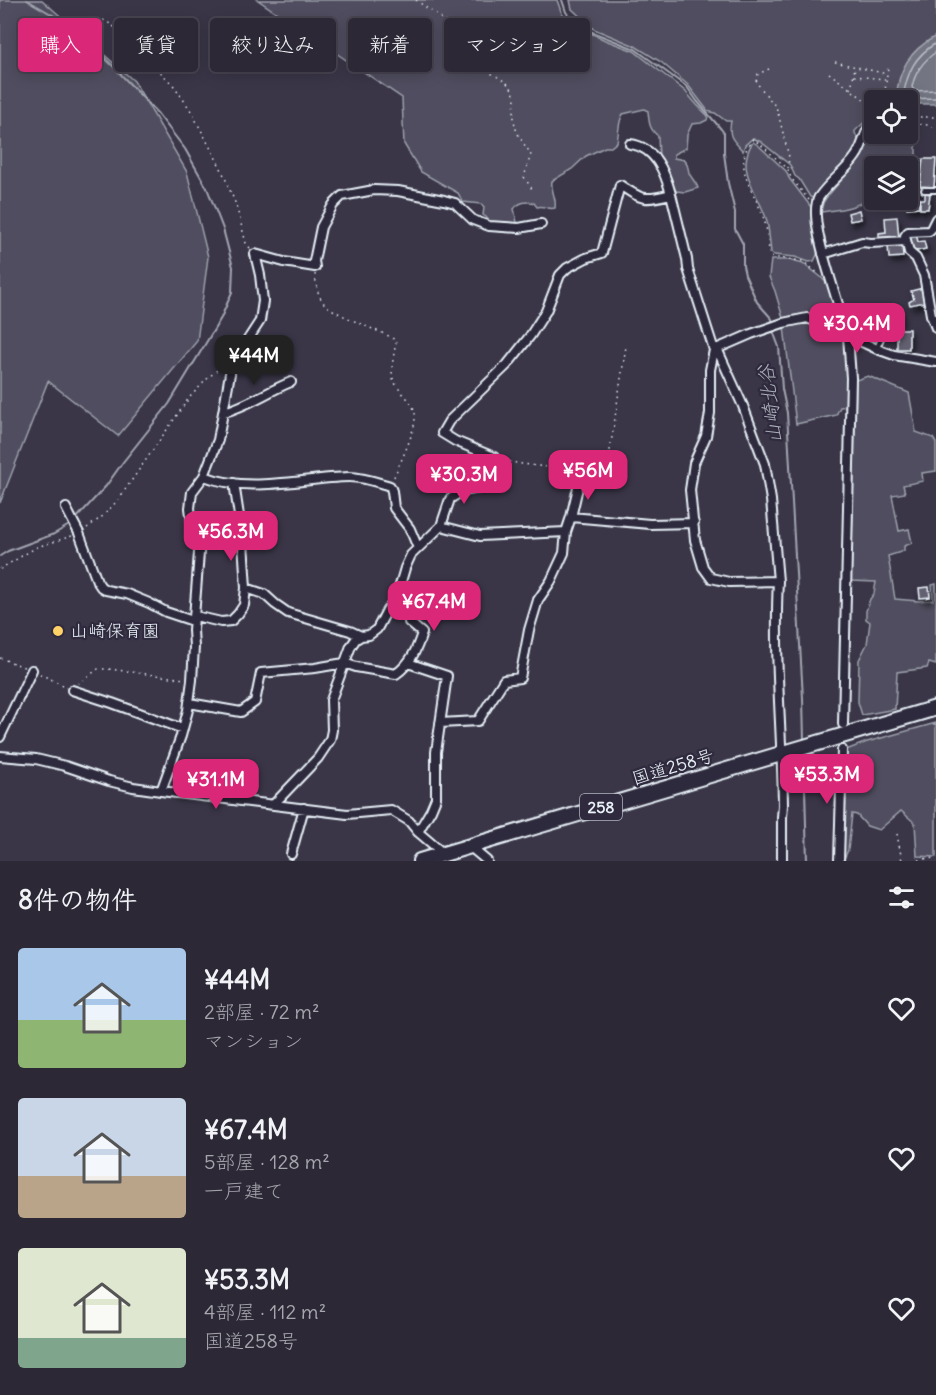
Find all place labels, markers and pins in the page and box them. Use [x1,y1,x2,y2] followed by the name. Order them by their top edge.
[808,303,906,354] pin: ¥30.4M
[218,335,290,386] pin: ¥44M
[552,450,624,501] pin: ¥56M
[415,454,513,505] pin: ¥30.3M
[182,511,280,562] pin: ¥56.3M
[385,581,483,632] pin: ¥67.4M
[70,619,160,642] place label: 山崎保育園
[51,624,65,638] marker: 山崎保育園
[778,754,876,805] pin: ¥53.3M
[167,759,265,810] pin: ¥31.1M

